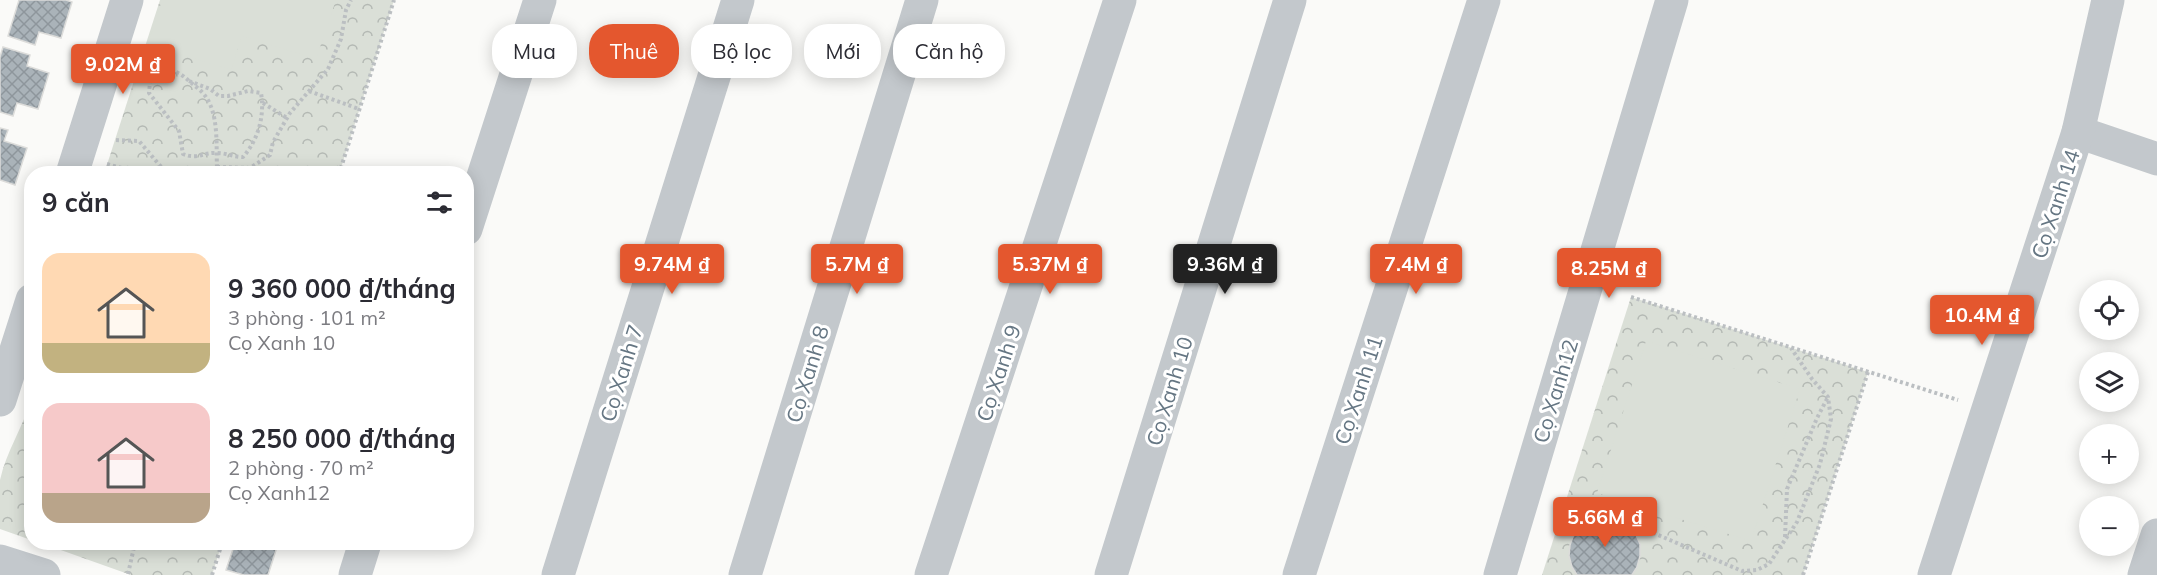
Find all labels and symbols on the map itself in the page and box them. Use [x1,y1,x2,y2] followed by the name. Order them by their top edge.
[68,44,178,95] pin: 9.02M ₫
[2025,146,2085,262] street label: Cọ Xanh 14
[617,244,727,295] pin: 9.74M ₫
[808,244,906,295] pin: 5.7M ₫
[995,244,1105,295] pin: 5.37M ₫
[1170,244,1280,295] pin: 9.36M ₫
[1367,244,1465,295] pin: 7.4M ₫
[1554,248,1664,299] pin: 8.25M ₫
[1927,295,2037,346] pin: 10.4M ₫
[594,321,648,425] street label: Cọ Xanh 7
[970,321,1026,425] street label: Cọ Xanh 9
[780,322,834,426] street label: Cọ Xanh 8
[1328,332,1388,448] street label: Cọ Xanh 11
[1140,333,1198,449] street label: Cọ Xanh 10
[1527,336,1583,446] street label: Cọ Xanh12
[1550,497,1660,548] pin: 5.66M ₫

